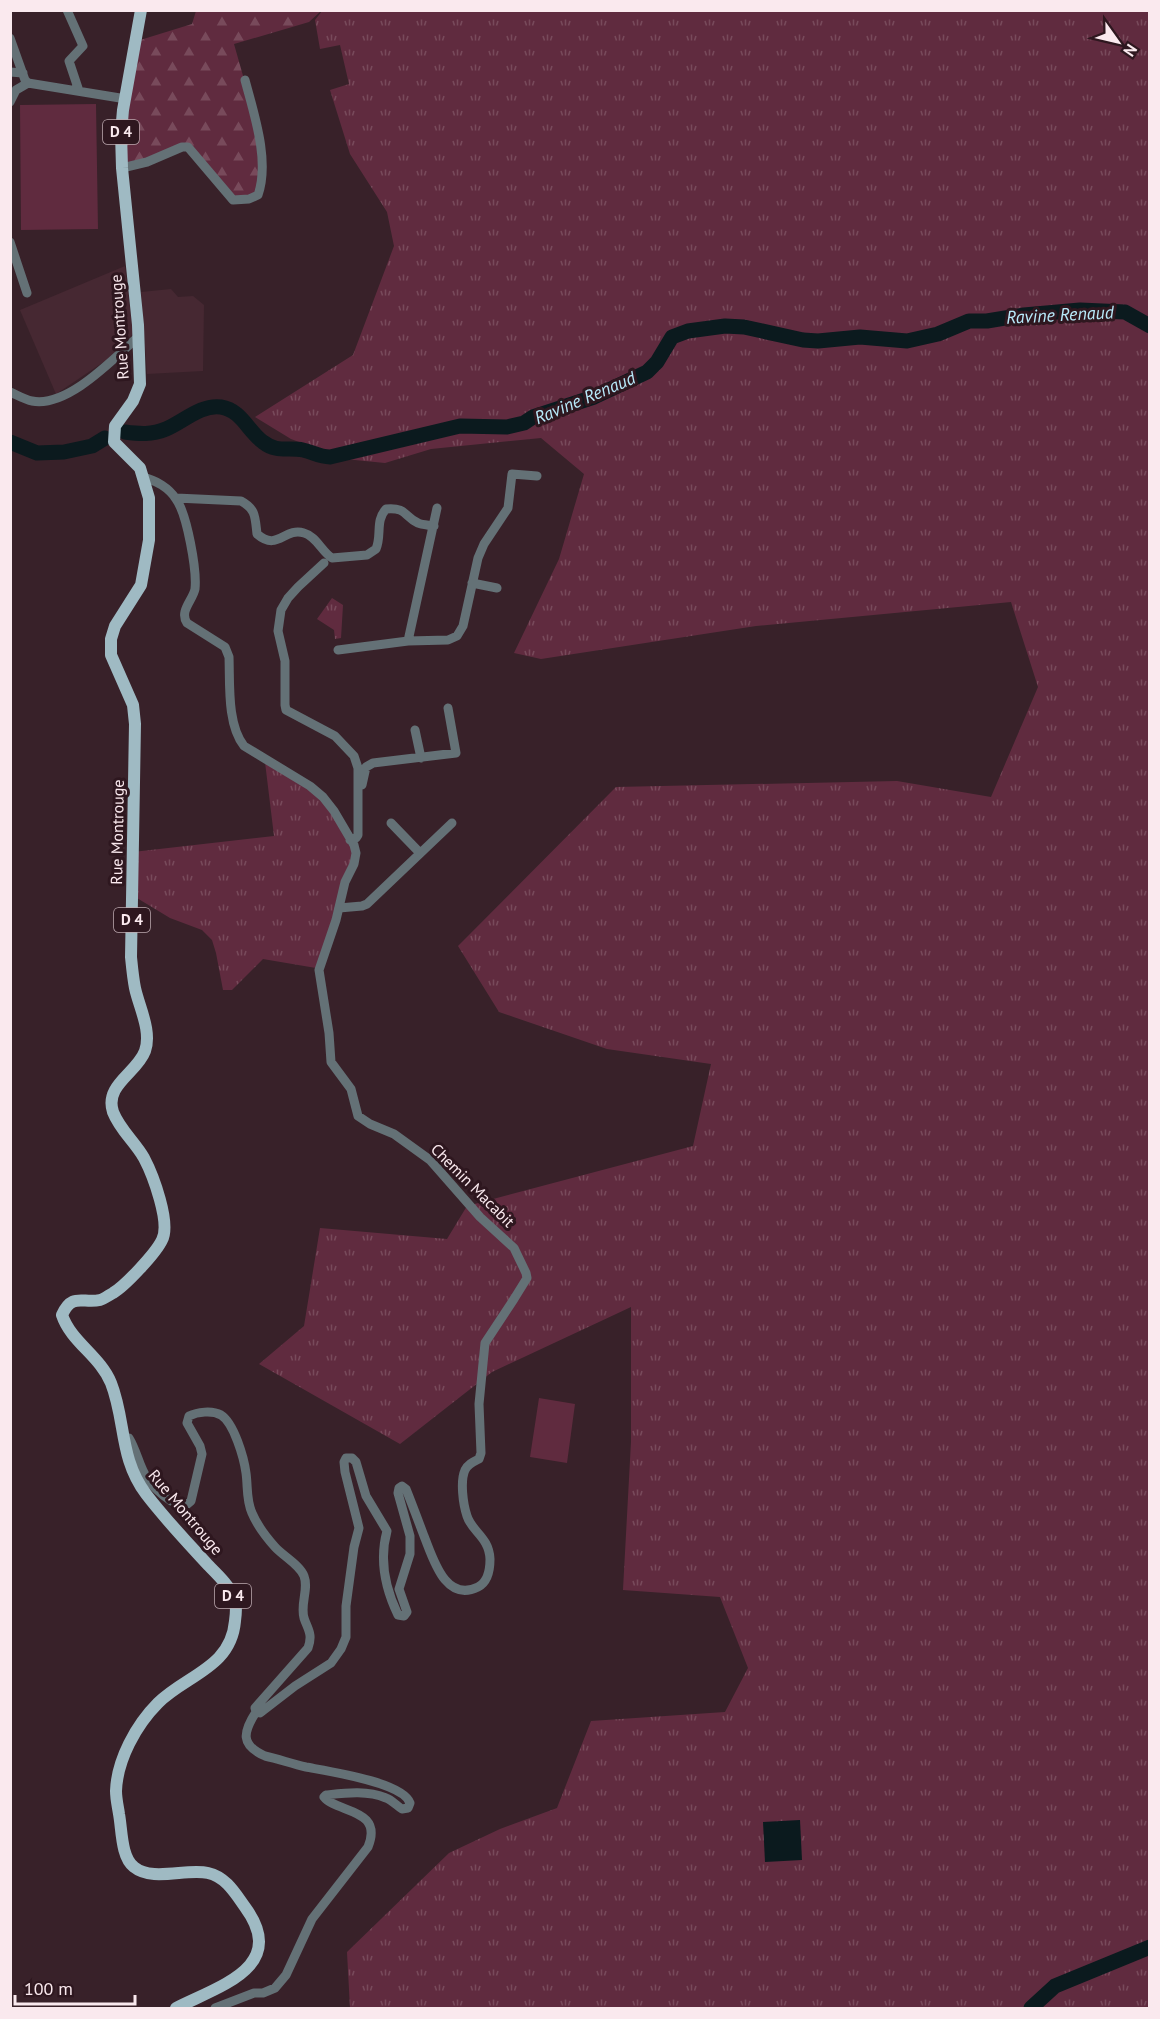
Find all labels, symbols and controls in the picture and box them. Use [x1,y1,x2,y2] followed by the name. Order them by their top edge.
[1088,12,1148,72] north arrow
[1119,40,1142,60] text: N
[103,120,139,144] road number: D 4
[105,274,133,380] street label: Rue Montrouge
[1006,300,1115,329] water label: Ravine Renaud
[531,366,640,429] water label: Ravine Renaud
[106,779,128,885] street label: Rue Montrouge
[114,908,150,932] road number: D 4
[427,1139,520,1232] street label: Chemin Macabit
[145,1465,227,1559] street label: Rue Montrouge
[215,1584,251,1608] road number: D 4
[15,1968,135,2006] scale bar
[24,1977,73,2000] text: 100 m

